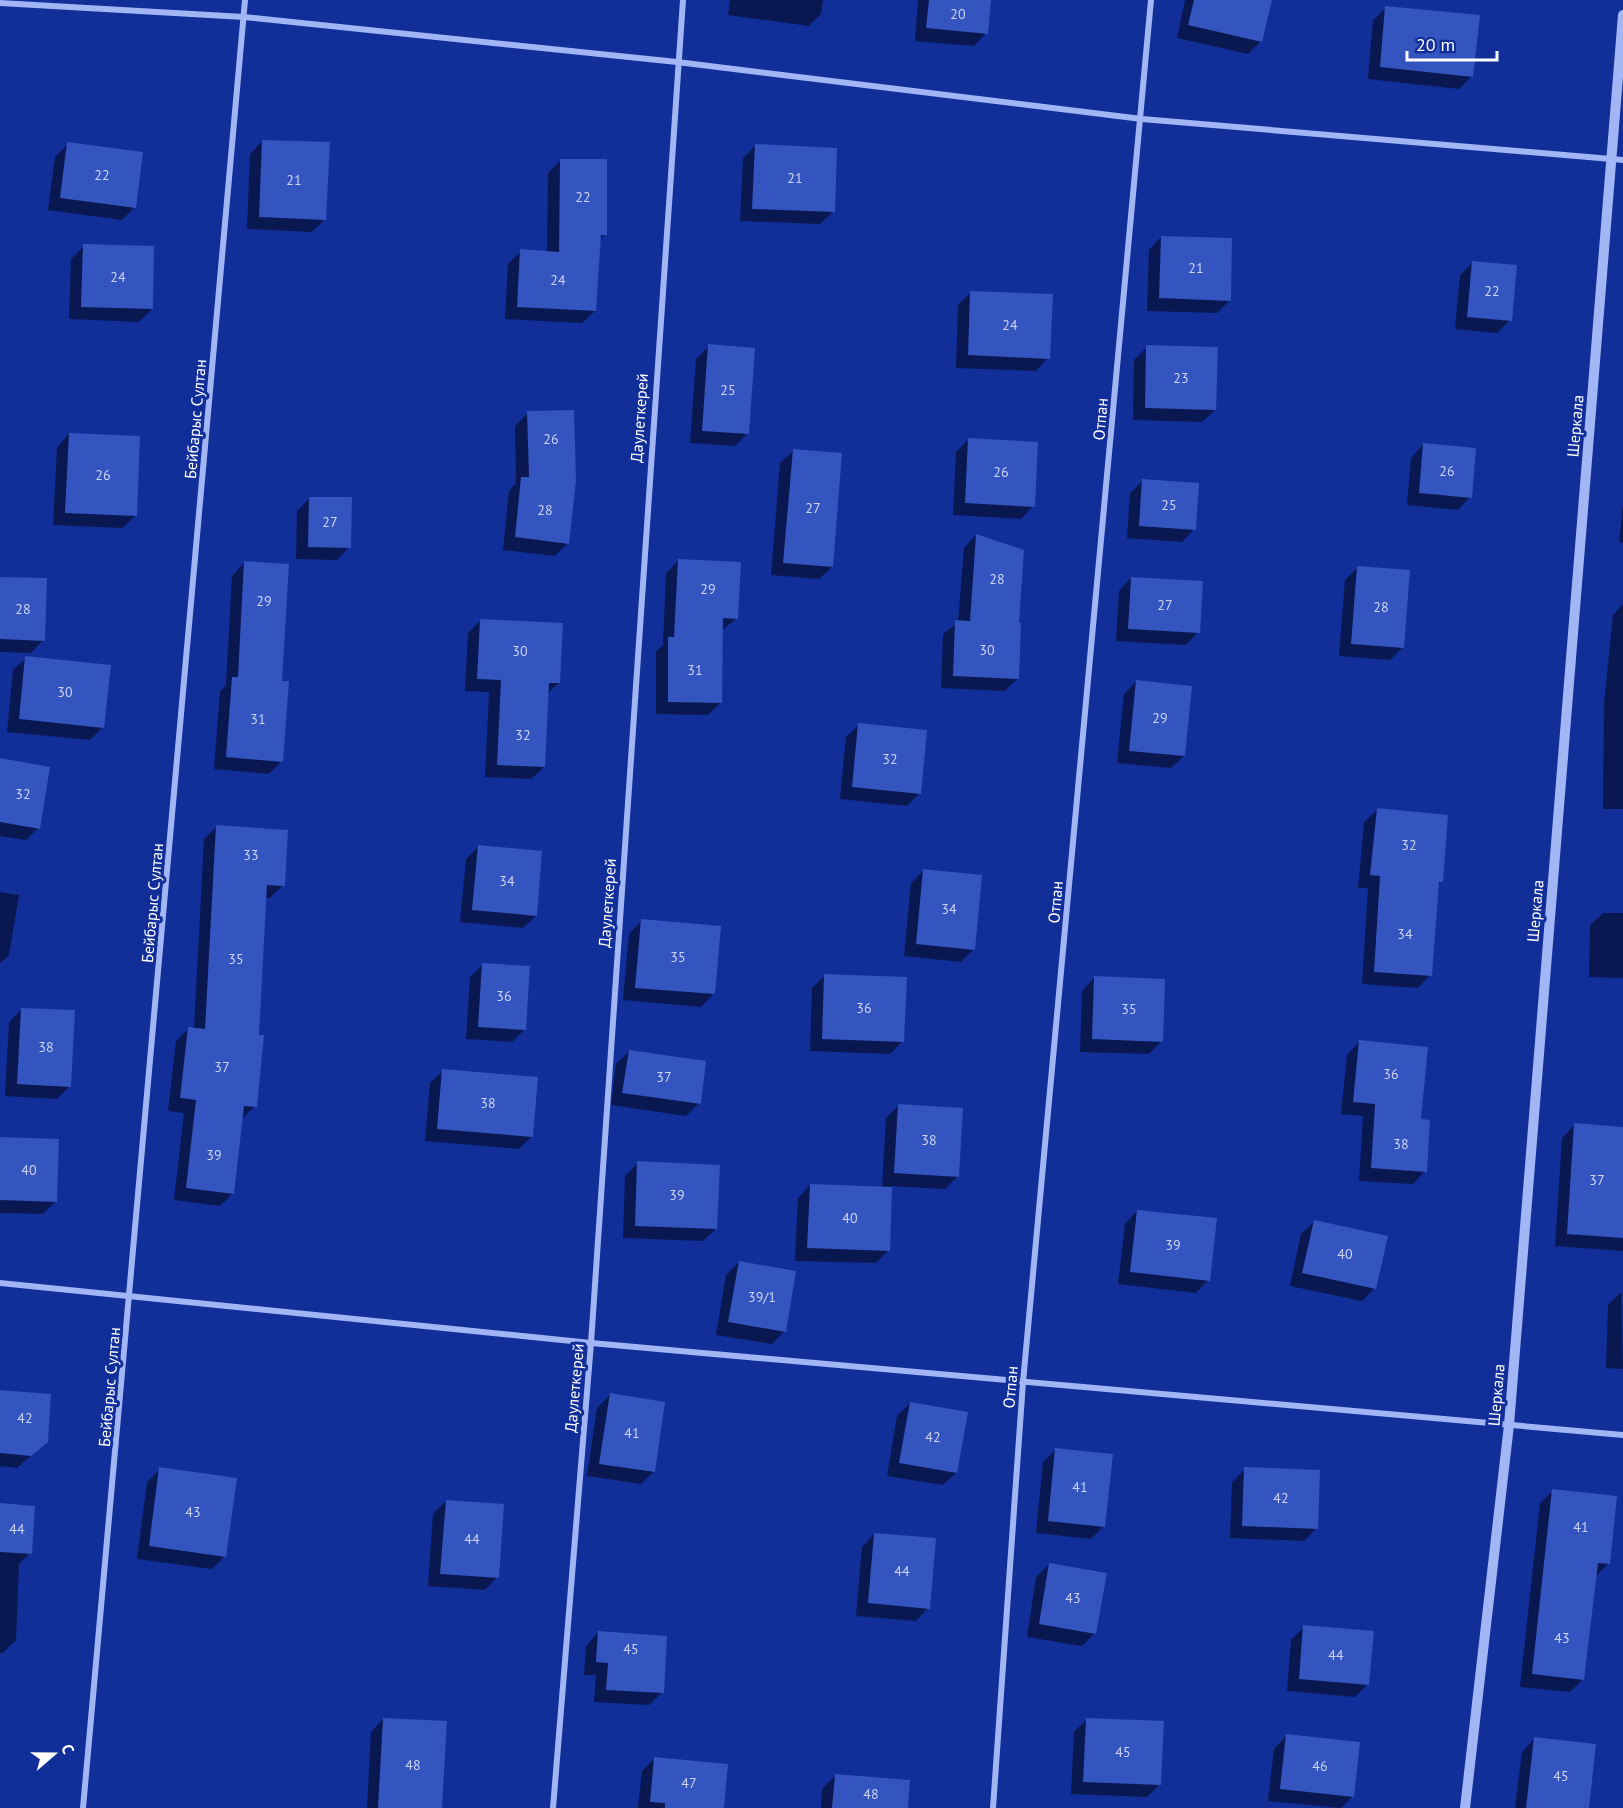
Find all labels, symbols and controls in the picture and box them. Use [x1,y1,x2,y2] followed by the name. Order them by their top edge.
[950,5,966,23] house number: 20
[1407,24,1497,62] scale bar
[1416,33,1455,56] text: 20 m
[94,166,110,184] house number: 22
[787,169,803,187] house number: 21
[286,171,302,189] house number: 21
[575,188,591,206] house number: 22
[1188,259,1204,277] house number: 21
[110,268,126,286] house number: 24
[550,271,566,289] house number: 24
[1484,282,1500,300] house number: 22
[1002,316,1018,334] house number: 24
[180,358,210,480] street label: Бейбарыс Султан
[1173,369,1189,387] house number: 23
[626,373,652,463] street label: Даулеткерей
[720,381,736,399] house number: 25
[1562,394,1588,458] street label: Шеркала
[1088,397,1112,441] street label: Отпан
[543,430,559,448] house number: 26
[1439,462,1455,480] house number: 26
[993,463,1009,481] house number: 26
[95,466,111,484] house number: 26
[1161,496,1177,514] house number: 25
[805,499,821,517] house number: 27
[537,501,553,519] house number: 28
[322,513,338,531] house number: 27
[989,570,1005,588] house number: 28
[700,580,716,598] house number: 29
[256,592,272,610] house number: 29
[1157,596,1173,614] house number: 27
[1373,598,1389,616] house number: 28
[15,600,31,618] house number: 28
[979,641,995,659] house number: 30
[512,642,528,660] house number: 30
[687,661,703,679] house number: 31
[57,683,73,701] house number: 30
[1152,709,1168,727] house number: 29
[250,710,266,728] house number: 31
[515,726,531,744] house number: 32
[882,750,898,768] house number: 32
[15,785,31,803] house number: 32
[1401,836,1417,854] house number: 32
[137,842,167,964] street label: Бейбарыс Султан
[243,846,259,864] house number: 33
[594,858,620,948] street label: Даулеткерей
[499,872,515,890] house number: 34
[1522,879,1548,943] street label: Шеркала
[1043,880,1067,924] street label: Отпан
[941,900,957,918] house number: 34
[1397,925,1413,943] house number: 34
[670,948,686,966] house number: 35
[228,950,244,968] house number: 35
[496,987,512,1005] house number: 36
[856,999,872,1017] house number: 36
[1121,1000,1137,1018] house number: 35
[38,1038,54,1056] house number: 38
[214,1058,230,1076] house number: 37
[1383,1065,1399,1083] house number: 36
[656,1068,672,1086] house number: 37
[480,1094,496,1112] house number: 38
[921,1131,937,1149] house number: 38
[1393,1135,1409,1153] house number: 38
[206,1146,222,1164] house number: 39
[21,1161,37,1179] house number: 40
[1589,1171,1605,1189] house number: 37
[669,1186,685,1204] house number: 39
[842,1209,858,1227] house number: 40
[1165,1236,1181,1254] house number: 39
[1337,1245,1353,1263] house number: 40
[748,1288,776,1306] house number: 39/1
[94,1326,124,1448] street label: Бейбарыс Султан
[560,1343,588,1433] street label: Даулеткерей
[1483,1363,1509,1427] street label: Шеркала
[998,1365,1022,1409] street label: Отпан
[17,1409,33,1427] house number: 42
[624,1424,640,1442] house number: 41
[925,1428,941,1446] house number: 42
[1072,1478,1088,1496] house number: 41
[1273,1489,1289,1507] house number: 42
[185,1503,201,1521] house number: 43
[1573,1518,1589,1536] house number: 41
[9,1520,25,1538] house number: 44
[464,1530,480,1548] house number: 44
[894,1562,910,1580] house number: 44
[1065,1589,1081,1607] house number: 43
[1554,1629,1570,1647] house number: 43
[623,1640,639,1658] house number: 45
[1328,1646,1344,1664] house number: 44
[24,1724,84,1784] north arrow
[57,1741,79,1757] text: С
[1115,1743,1131,1761] house number: 45
[405,1756,421,1774] house number: 48
[1312,1757,1328,1775] house number: 46
[1553,1767,1569,1785] house number: 45
[681,1774,697,1792] house number: 47
[863,1785,879,1803] house number: 48

